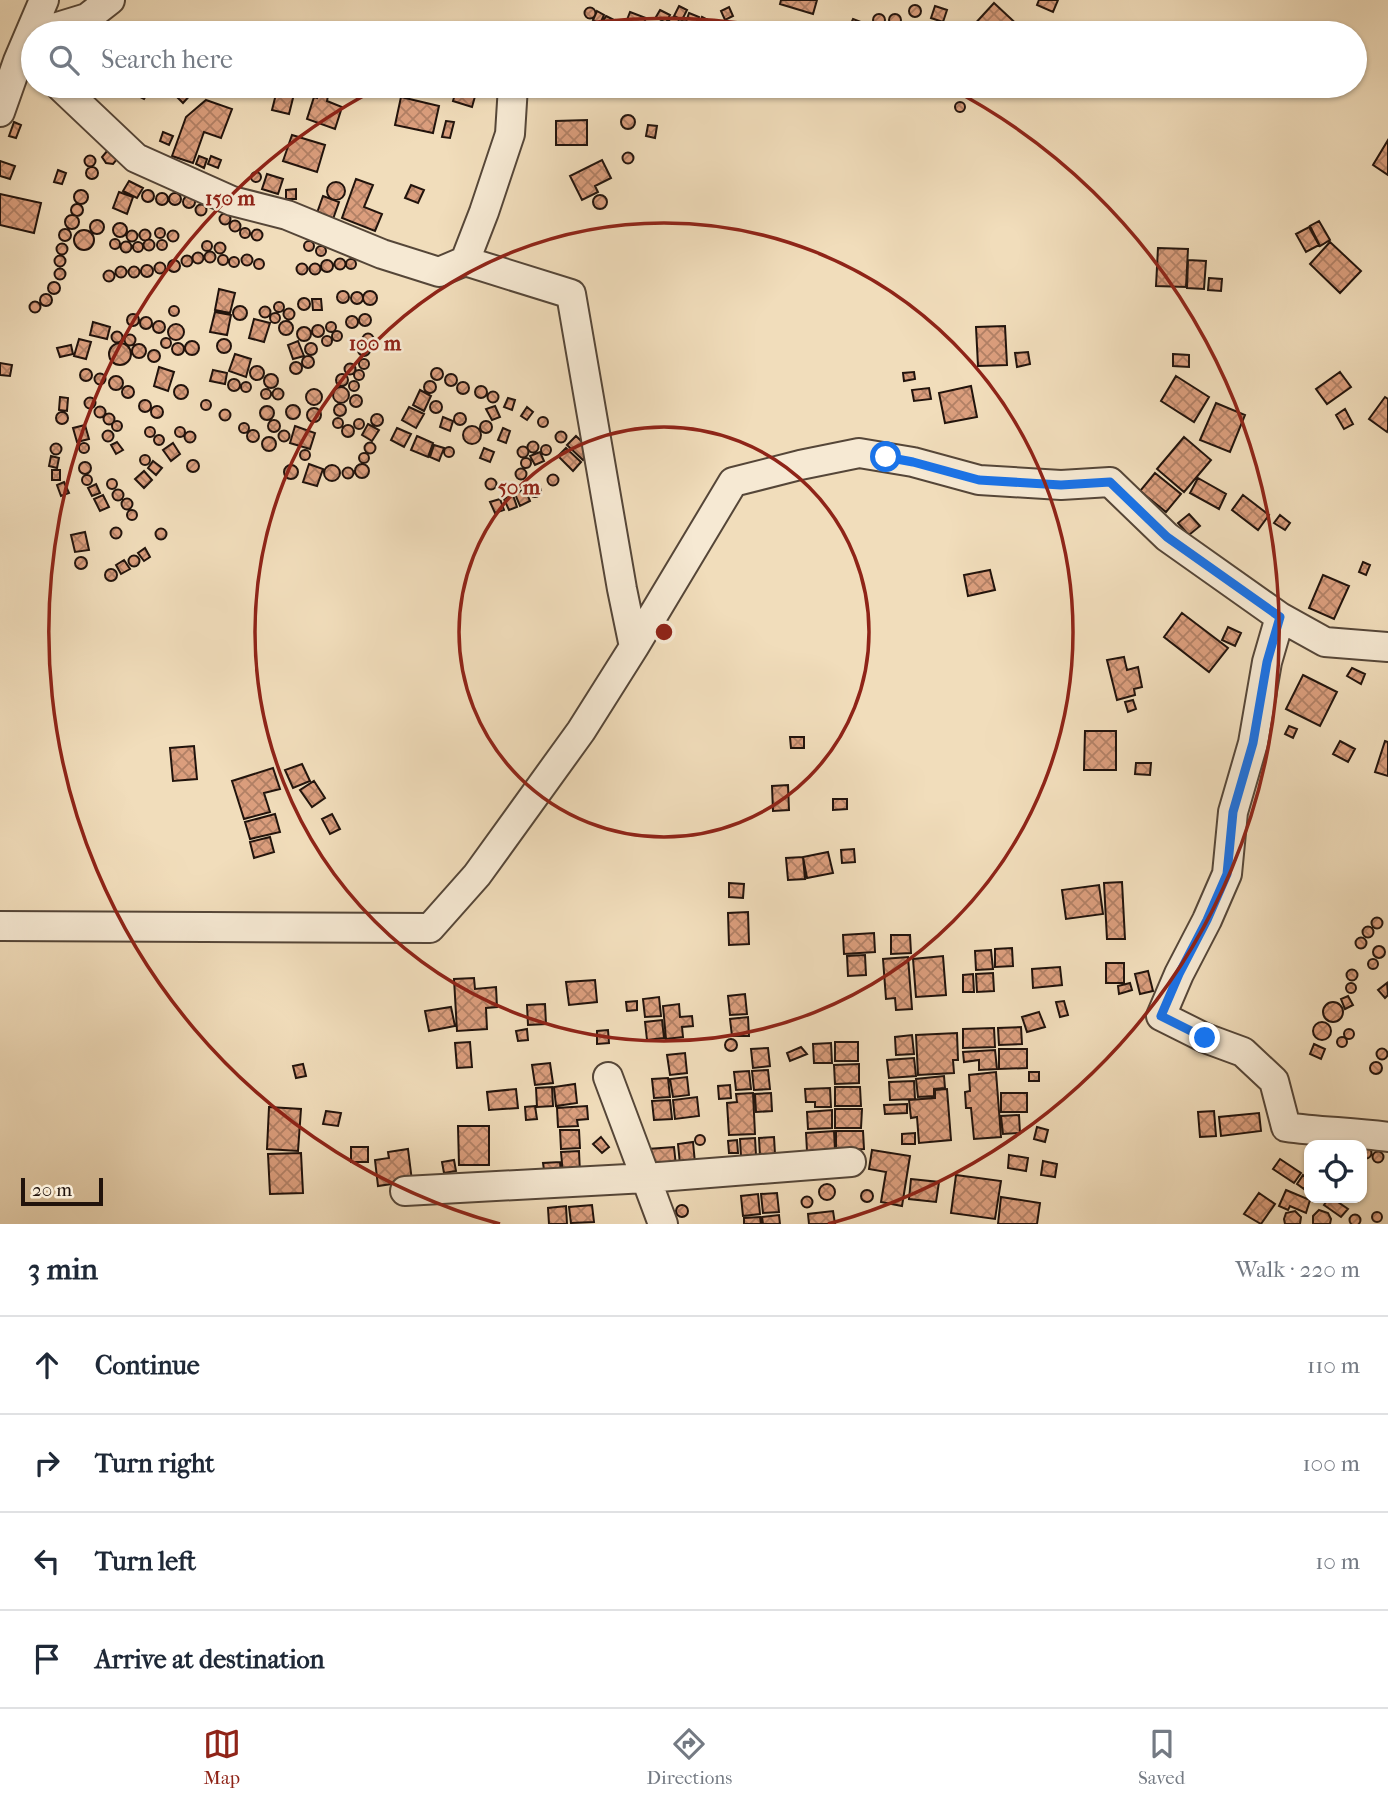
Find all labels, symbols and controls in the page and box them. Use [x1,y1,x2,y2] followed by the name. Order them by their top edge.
[21,21,1367,98] search box
[45,41,83,79] icon: search
[101,44,233,75] text: Search here
[205,186,256,210] text: 150 m
[349,331,402,355] text: 100 m
[870,441,901,472] route start
[498,475,541,499] text: 50 m
[652,620,676,644] centre of rings
[1189,1022,1220,1053] route end
[1304,1140,1367,1203] map controls
[1304,1140,1367,1203] button: locate
[21,1175,103,1207] scale bar
[32,1179,72,1201] text: 20 m
[28,1252,98,1287] text: 3 min
[1235,1256,1360,1283] text: Walk · 220 m
[28,1346,66,1384] icon: ahead
[95,1350,200,1381] text: Continue
[1307,1352,1360,1379] text: 110 m
[28,1444,66,1482] icon: right
[95,1448,215,1479] text: Turn right
[1302,1450,1360,1477] text: 100 m
[28,1542,66,1580] icon: left
[95,1546,196,1577] text: Turn left
[1315,1548,1360,1575] text: 10 m
[28,1640,66,1678] icon: arrive
[95,1644,325,1675] text: Arrive at destination
[203,1725,241,1789] tab: Map
[647,1725,732,1789] tab: Directions
[1138,1725,1185,1789] tab: Saved

